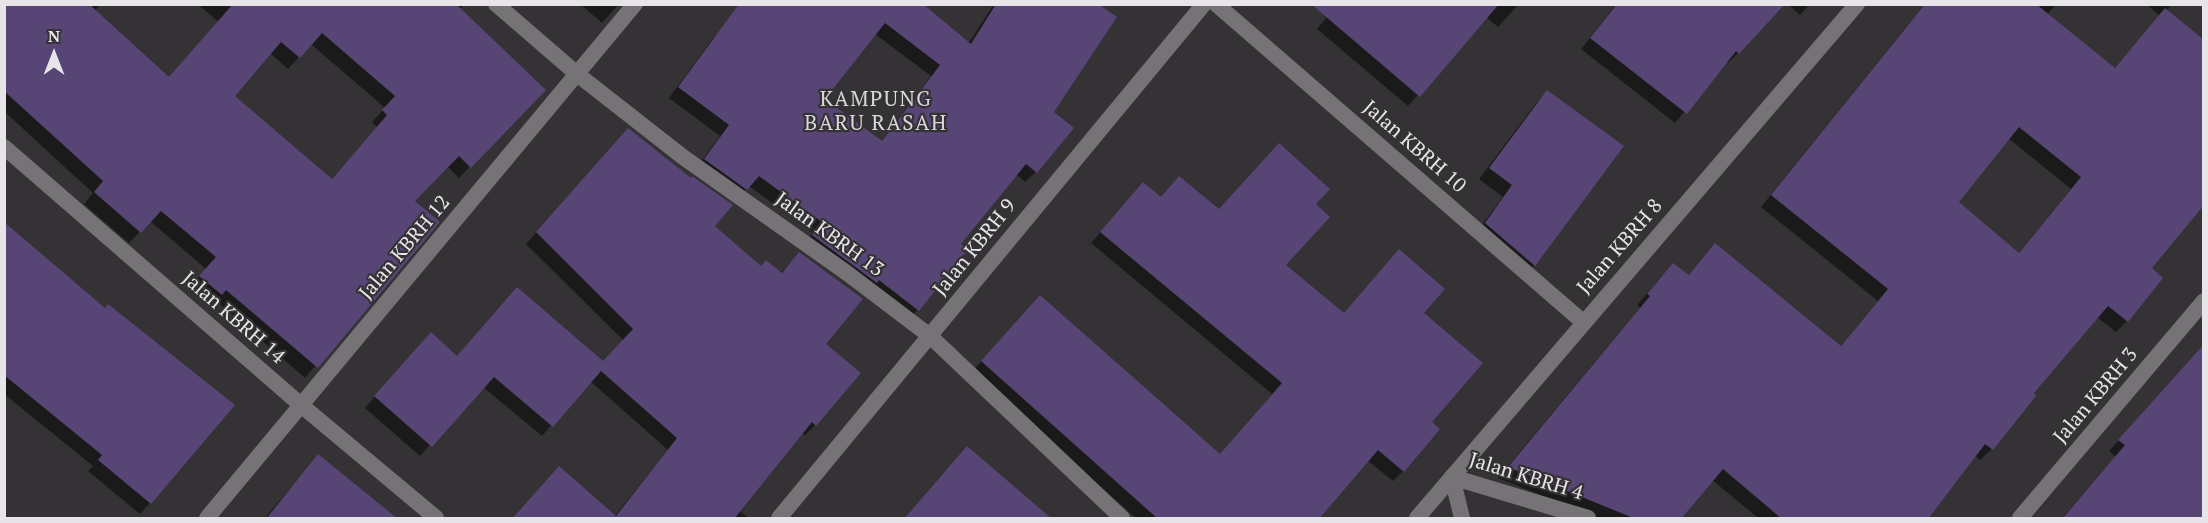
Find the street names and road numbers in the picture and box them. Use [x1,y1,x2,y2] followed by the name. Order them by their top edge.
[1358,96,1470,198] street label: Jalan KBRH 10
[770,188,888,282] street label: Jalan KBRH 13
[355,191,455,305] street label: Jalan KBRH 12
[929,195,1021,301] street label: Jalan KBRH 9
[1572,195,1668,299] street label: Jalan KBRH 8
[177,267,289,369] street label: Jalan KBRH 14
[2049,343,2143,449] street label: Jalan KBRH 3
[1466,448,1586,506] street label: Jalan KBRH 4

